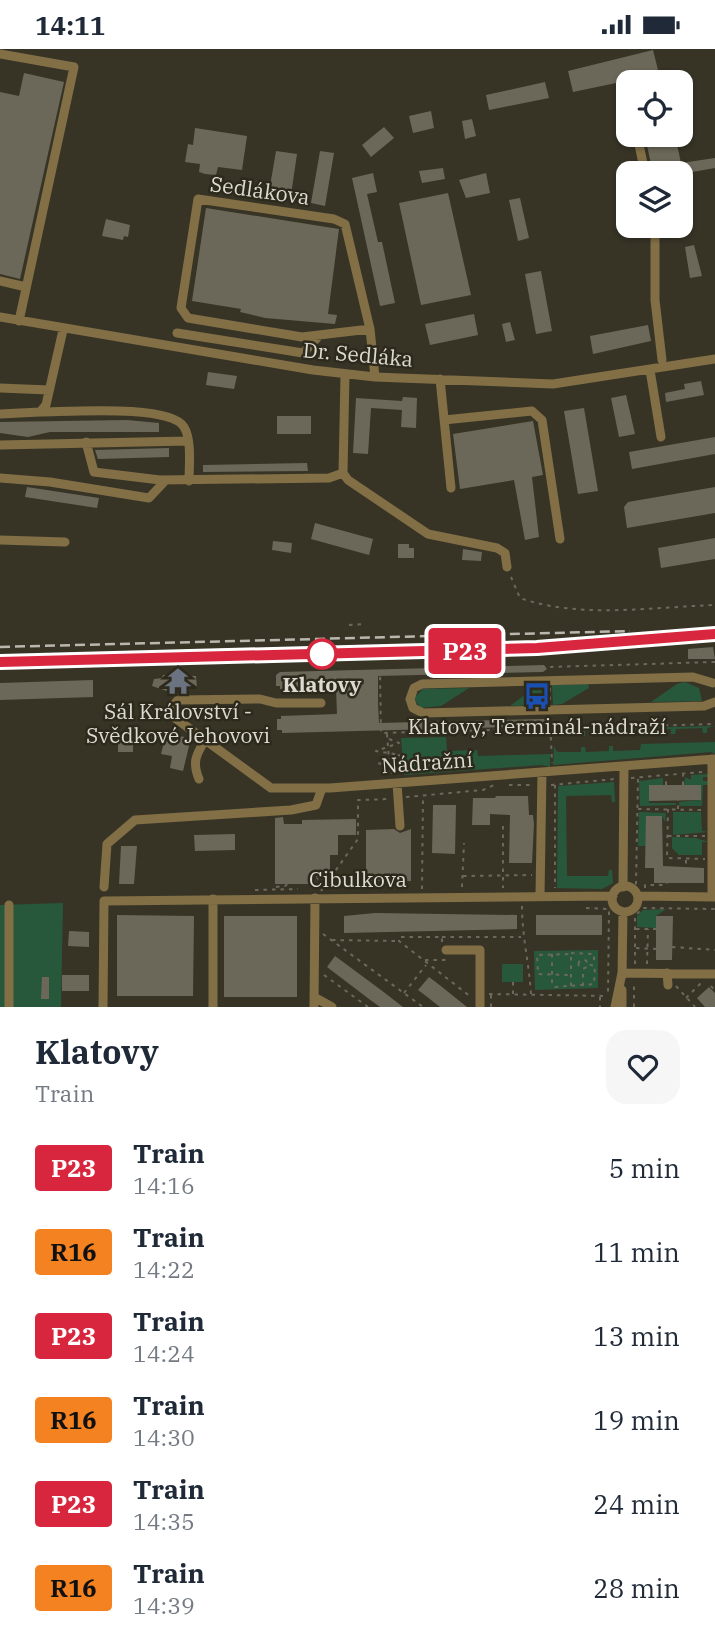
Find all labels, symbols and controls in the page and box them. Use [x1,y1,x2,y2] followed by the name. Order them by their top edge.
[35,8,105,42] text: 14:11
[616,70,693,238] map controls
[616,70,693,147] button: locate
[616,161,693,238] button: layers
[209,169,312,211] street label: Sedlákova
[302,335,414,373] street label: Dr. Sedláka
[425,628,505,674] line badge: P23
[442,635,488,667] text: P23
[307,639,337,669] marker: Klatovy
[163,666,193,696] temple icon: Sál Království - Svědkové Jehovovi
[283,670,361,698] place label: Klatovy
[522,681,552,711] bus stop icon: Klatovy, Terminál-nádraží
[86,697,270,749] place label: Sál Království - Svědkové Jehovovi
[408,712,666,740] place label: Klatovy, Terminál-nádraží
[380,745,474,779] street label: Nádražní
[309,865,407,893] street label: Cibulkova
[35,1030,159,1073] text: Klatovy
[606,1030,680,1104] button: heart
[35,1078,94,1108] text: Train
[133,1136,205,1170] text: Train
[609,1151,680,1185] text: 5 min
[51,1152,96,1184] text: P23
[133,1170,195,1200] text: 14:16
[133,1220,205,1254] text: Train
[593,1235,680,1269] text: 11 min
[50,1236,97,1268] text: R16
[133,1254,195,1284] text: 14:22
[133,1304,205,1338] text: Train
[593,1319,680,1353] text: 13 min
[51,1320,96,1352] text: P23
[133,1338,195,1368] text: 14:24
[133,1388,205,1422] text: Train
[593,1403,680,1437] text: 19 min
[50,1404,97,1436] text: R16
[133,1422,195,1452] text: 14:30
[133,1472,205,1506] text: Train
[593,1487,680,1521] text: 24 min
[51,1488,96,1520] text: P23
[133,1506,195,1536] text: 14:35
[133,1556,205,1590] text: Train
[593,1571,680,1605] text: 28 min
[50,1572,97,1604] text: R16
[133,1590,195,1620] text: 14:39

